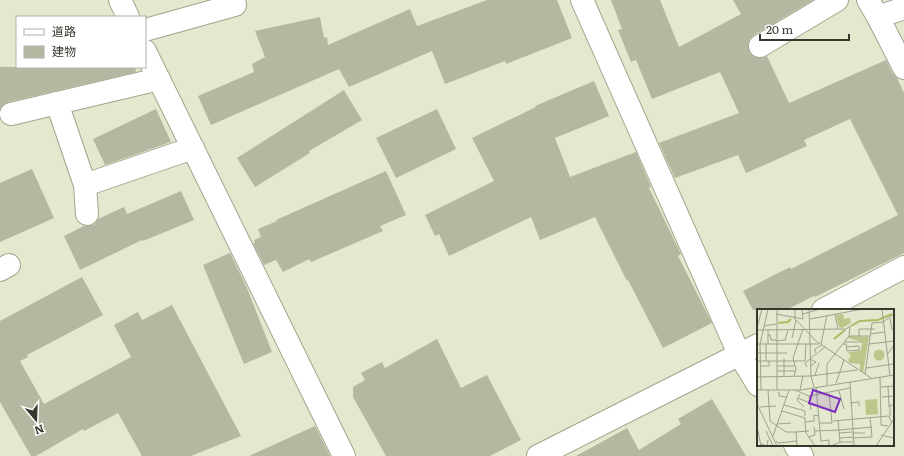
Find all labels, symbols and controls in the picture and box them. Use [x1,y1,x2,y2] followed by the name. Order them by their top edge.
[16,16,146,68] legend
[760,16,849,42] scale bar
[766,20,793,38] text: 20 m
[52,22,76,40] text: 道路
[52,42,76,60] text: 建物
[757,309,894,446] inset map
[16,400,56,440] north arrow
[33,421,47,439] text: N

